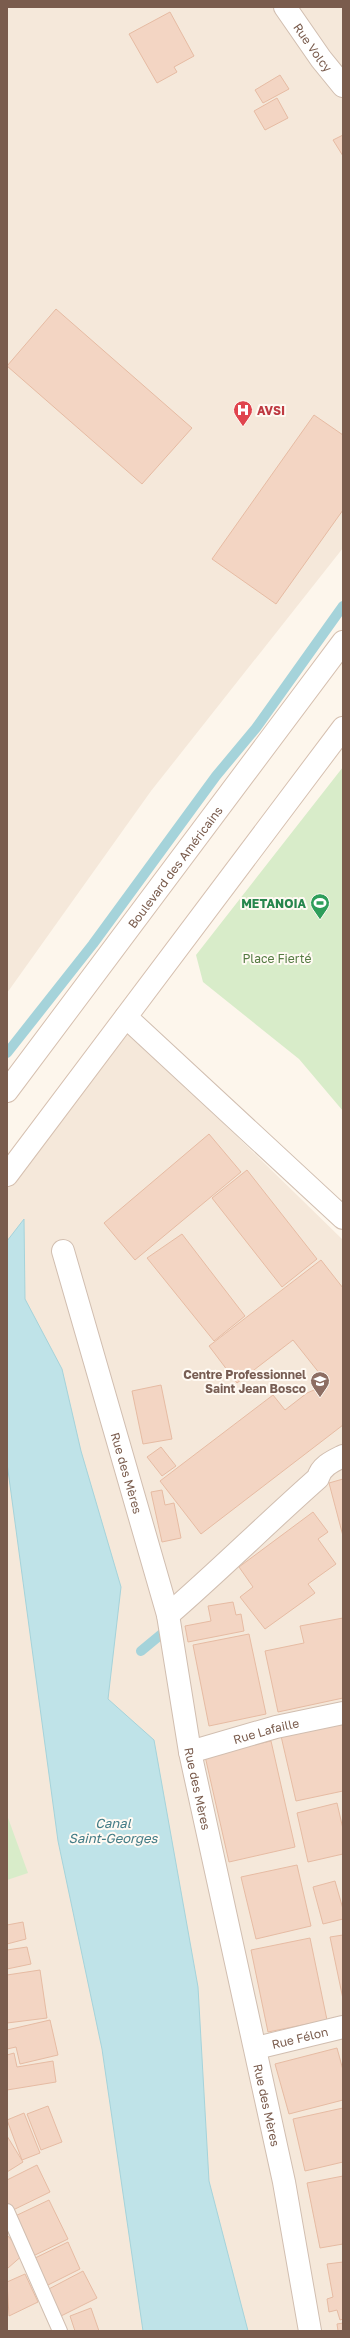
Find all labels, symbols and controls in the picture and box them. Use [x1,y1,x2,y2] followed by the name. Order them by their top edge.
[291,20,336,75] street label: Rue Volcy
[232,399,254,427] hospital icon: AVSI
[257,403,285,418] place label: AVSI
[124,803,225,931] street label: Boulevard des Américains
[309,892,331,920] sports icon: METANOIA
[241,896,306,911] place label: METANOIA
[243,951,312,966] park label: Place Fierté
[183,1367,306,1396] place label: Centre Professionnel Saint Jean Bosco
[309,1370,331,1398] school or university icon: Centre Professionnel Saint Jean Bosco
[108,1430,146,1515] street label: Rue des Mères
[231,1715,300,1747] street label: Rue Lafaille
[182,1746,214,1831] street label: Rue des Mères
[69,1815,158,1846] water label: Canal Saint-Georges
[270,2023,329,2051] street label: Rue Félon
[251,2062,283,2148] street label: Rue des Mères

